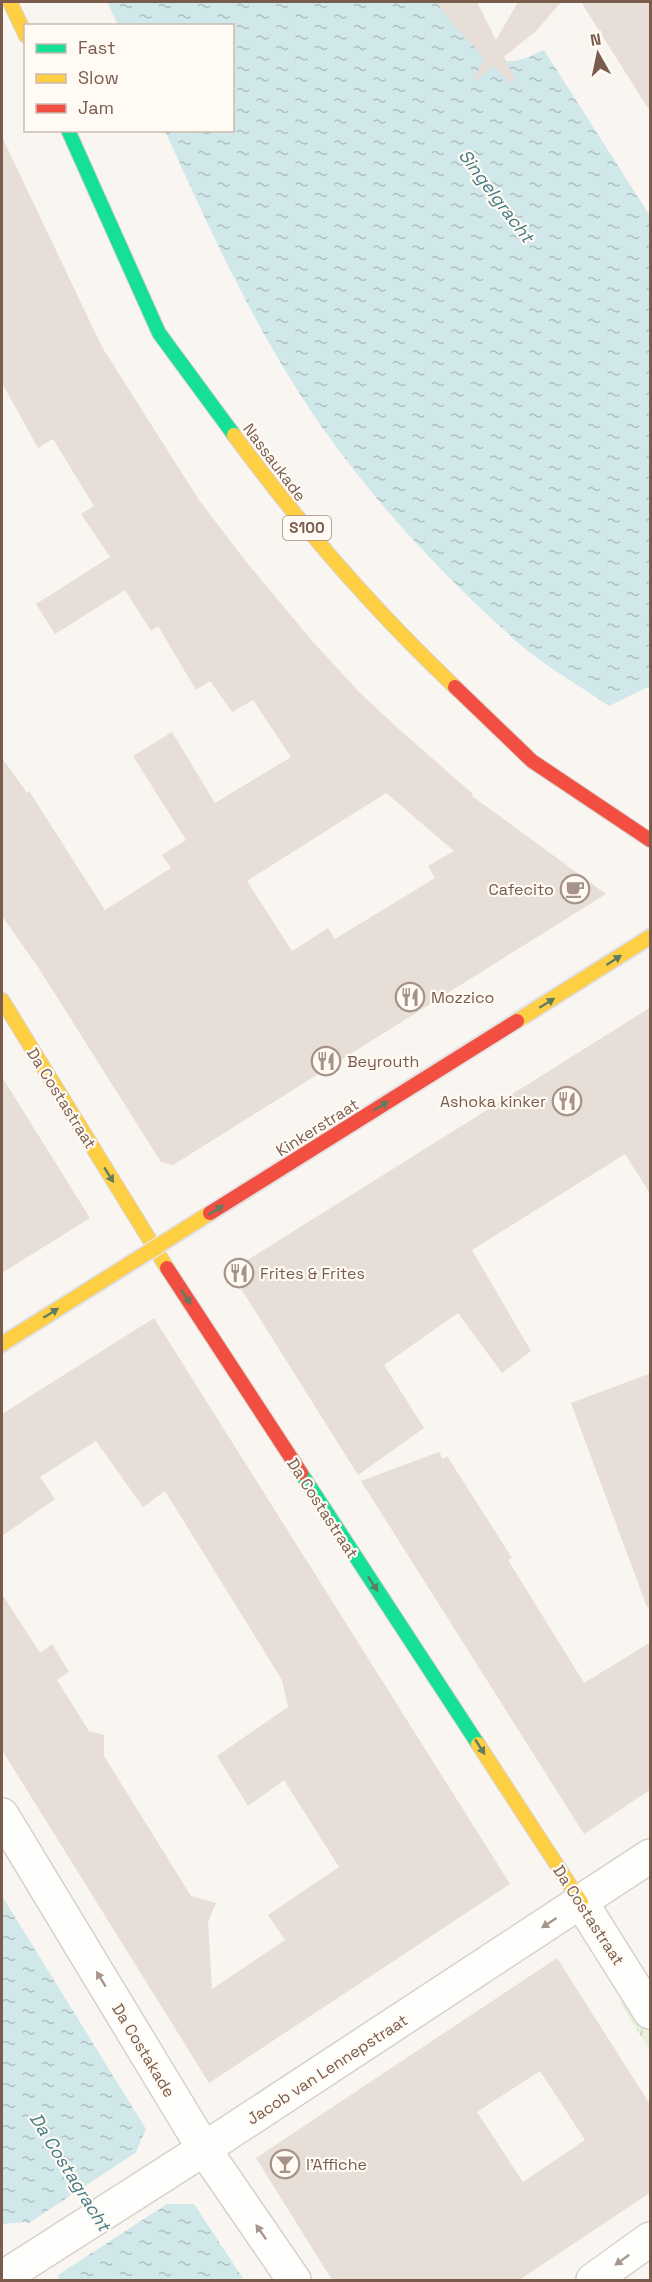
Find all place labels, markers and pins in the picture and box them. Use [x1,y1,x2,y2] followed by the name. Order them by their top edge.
[559,873,591,905] cafe icon: Cafecito
[488,879,554,900] place label: Cafecito
[394,981,426,1013] restaurant icon: Mozzico
[431,987,495,1008] place label: Mozzico
[310,1045,342,1077] restaurant icon: Beyrouth
[347,1051,419,1072] place label: Beyrouth
[551,1085,583,1117] restaurant icon: Ashoka kinker
[440,1091,546,1112] place label: Ashoka kinker
[223,1257,255,1289] restaurant icon: Frites & Frites
[260,1263,365,1284] place label: Frites & Frites
[269,2148,301,2180] bar icon: l'Affiche
[306,2154,367,2175] place label: l'Affiche

